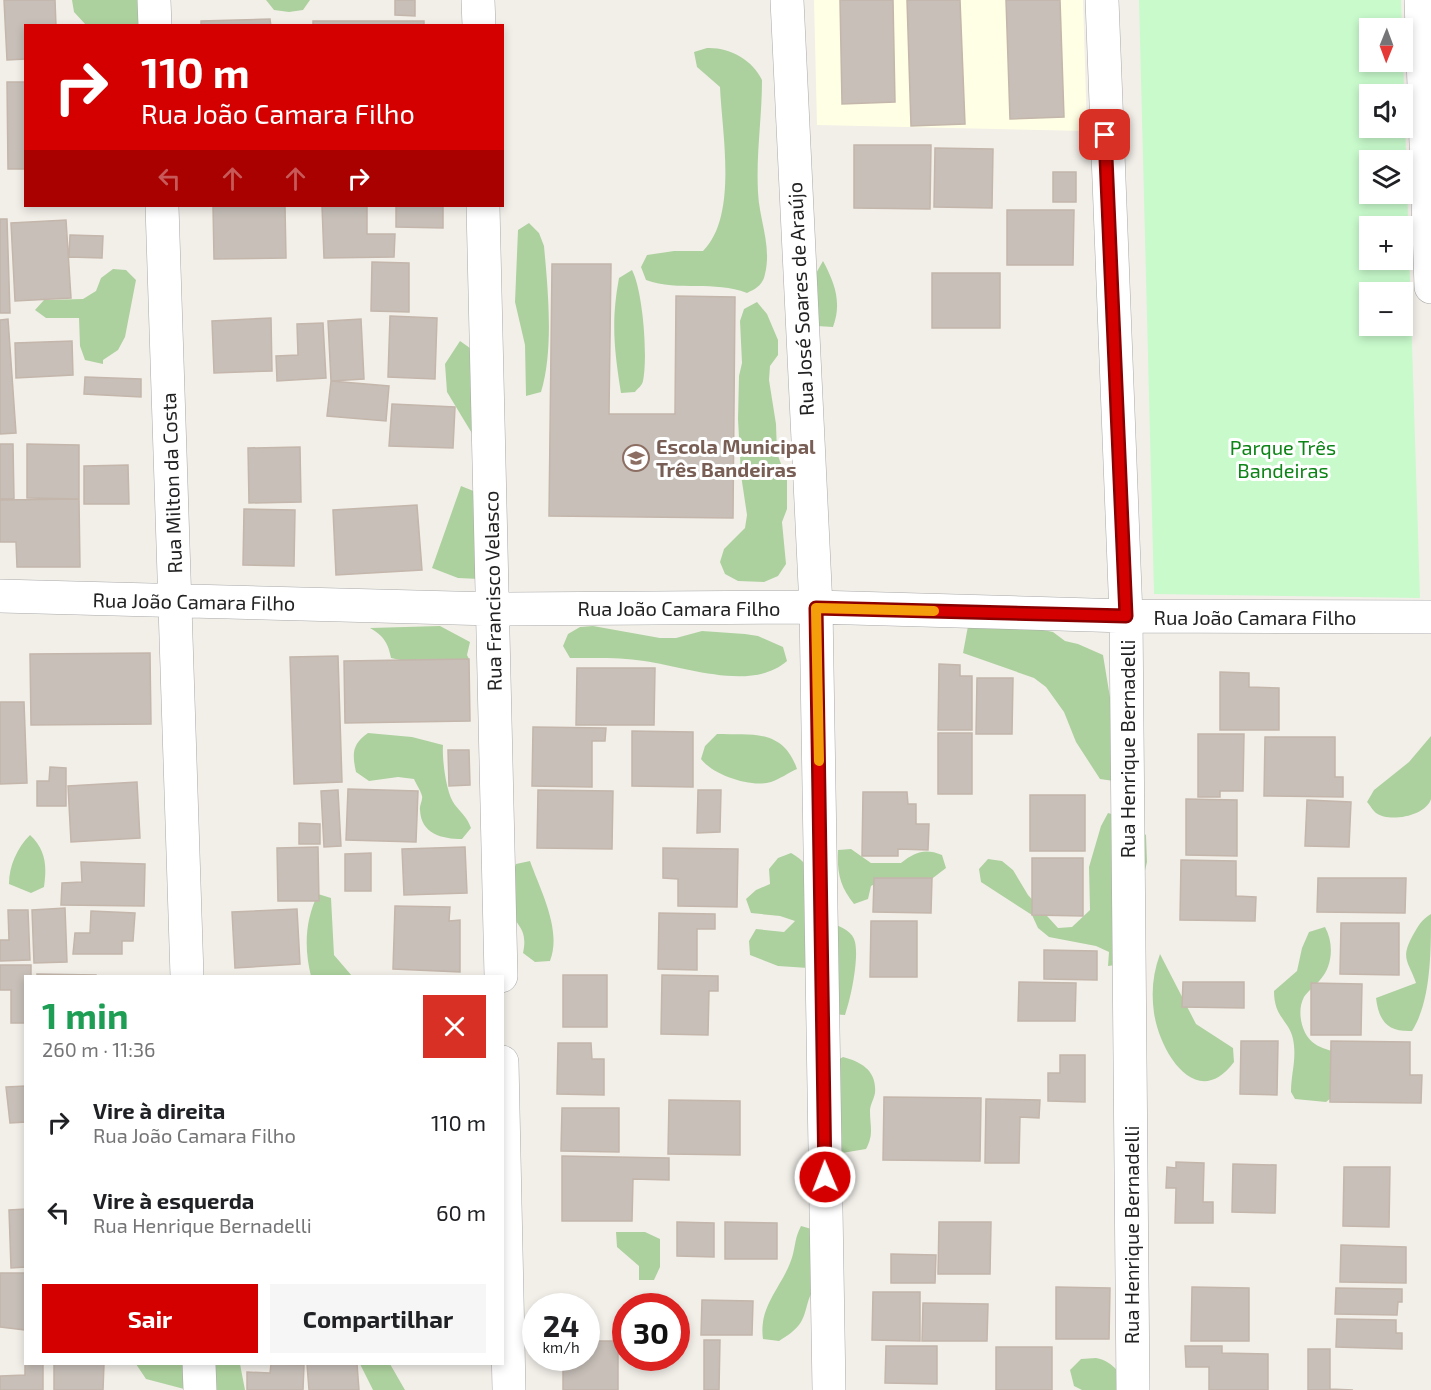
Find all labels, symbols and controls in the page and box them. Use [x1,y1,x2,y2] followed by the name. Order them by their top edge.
[1359,18,1413,72] north arrow
[1359,18,1413,336] map controls
[141,46,250,96] text: 110 m
[42,48,120,126] icon: right
[1359,84,1413,138] button: sound
[141,97,415,129] text: Rua João Camara Filho
[1079,109,1130,160] pin
[1088,118,1121,151] icon: arrive
[1359,150,1413,204] button: layers
[153,162,186,195] icon: left
[216,162,249,195] icon: ahead
[279,162,312,195] icon: ahead
[342,162,375,195] icon: right
[782,181,818,417] street label: Rua José Soares de Araújo
[1359,216,1413,270] button: +
[1359,282,1413,336] button: −
[156,392,186,574] street label: Rua Milton da Costa
[656,434,816,481] place label: Escola Municipal Três Bandeiras
[1230,435,1336,482] park label: Parque Três Bandeiras
[621,443,651,473] school or university icon: Escola Municipal Três Bandeiras
[478,491,506,691] street label: Rua Francisco Velasco
[92,587,296,615] street label: Rua João Camara Filho
[578,596,780,620] street label: Rua João Camara Filho
[1154,605,1356,629] street label: Rua João Camara Filho
[1115,640,1139,858] street label: Rua Henrique Bernadelli
[42,993,129,1036] text: 1 min
[423,995,486,1058] button: close
[42,1037,156,1061] text: 260 m · 11:36
[93,1097,225,1123] text: Vire à direita
[42,1106,75,1139] icon: right
[431,1109,486,1135] text: 110 m
[93,1123,296,1147] text: Rua João Camara Filho
[1119,1126,1143,1344] street label: Rua Henrique Bernadelli
[793,1145,857,1209] position arrow
[93,1187,254,1213] text: Vire à esquerda
[42,1196,75,1229] icon: left
[436,1199,486,1225] text: 60 m
[93,1213,312,1237] text: Rua Henrique Bernadelli
[42,1284,258,1353] button: Sair
[270,1284,486,1353] button: Compartilhar
[612,1293,690,1371] speed limit sign: 30
[543,1307,579,1343] text: 24
[542,1338,580,1356] text: km/h

